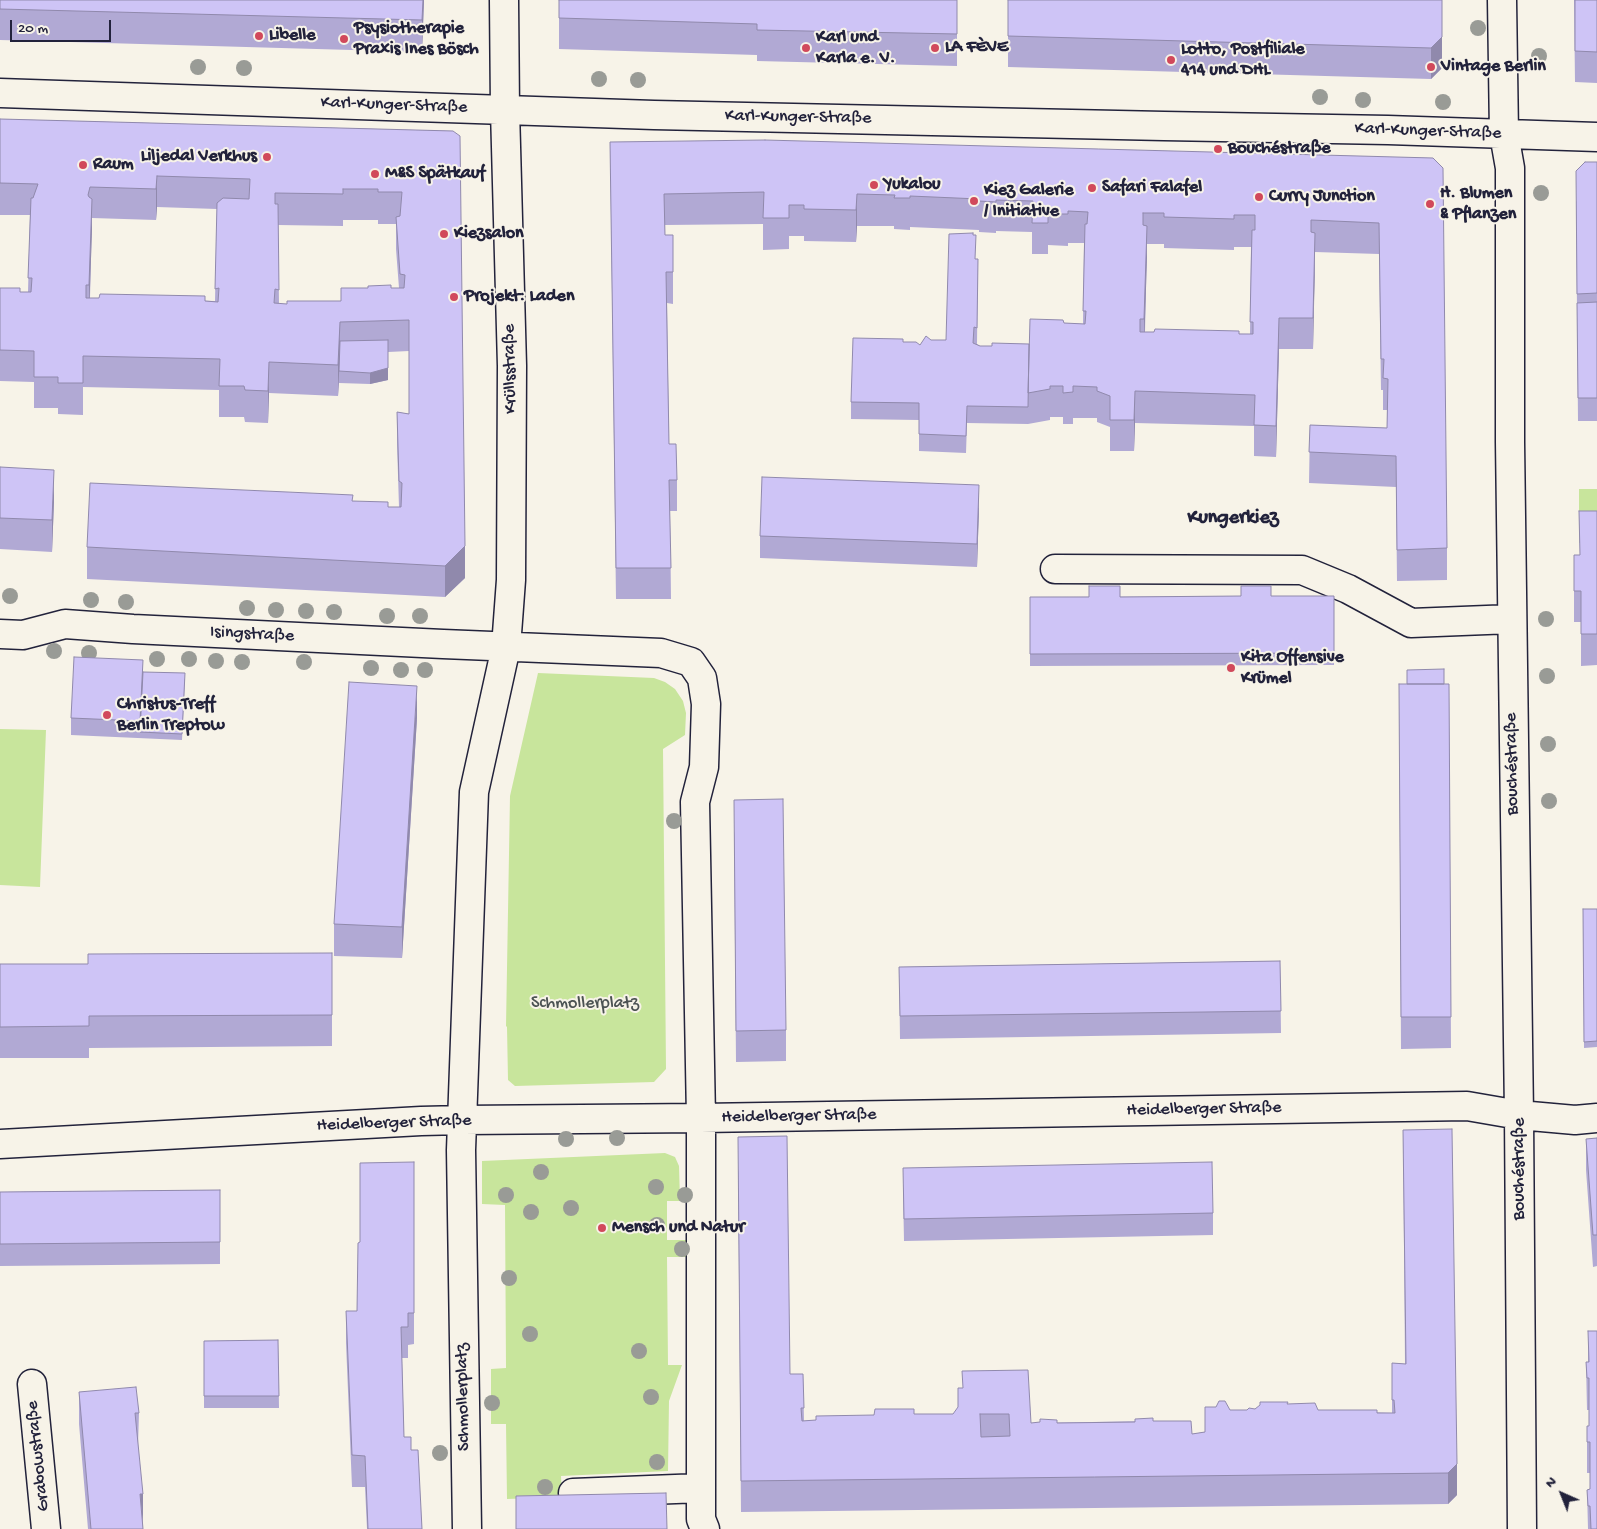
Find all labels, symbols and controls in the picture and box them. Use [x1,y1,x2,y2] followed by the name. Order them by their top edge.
[12,10,114,42] scale bar
[354,18,479,60] place label: Psysiotherapie Praxis Ines Bösch
[18,20,48,38] text: 20 m
[269,25,316,47] place label: Libelle
[816,27,895,70] place label: Karl und Karla e. V.
[253,30,265,42] marker: Libelle
[338,33,350,45] marker: Psysiotherapie Praxis Ines Bösch
[945,37,1008,59] place label: LA FÈVE
[1181,39,1305,82] place label: Lotto, Postfiliale 414 und DHL
[800,42,812,54] marker: Karl und Karla e. V.
[929,42,941,54] marker: LA FÈVE
[1165,54,1177,66] marker: Lotto, Postfiliale 414 und DHL
[1441,56,1546,78] place label: Vintage Berlin
[1425,61,1437,73] marker: Vintage Berlin
[320,93,468,119] street label: Karl-Kunger-Straße
[724,106,872,130] street label: Karl-Kunger-Straße
[1354,119,1502,145] street label: Karl-Kunger-Straße
[1228,138,1331,160] place label: Bouchéstraße
[1212,143,1224,155] marker: Bouchéstraße
[141,146,257,168] place label: Liljedal Verkhus
[261,151,273,163] marker: Liljedal Verkhus
[93,154,134,176] place label: Raum
[77,159,89,171] marker: Raum
[385,163,485,185] place label: M&S Spätkauf
[369,168,381,180] marker: M&S Spätkauf
[884,174,941,196] place label: Yukalou
[1102,177,1202,199] place label: Safari Falafel
[868,179,880,191] marker: Yukalou
[984,180,1073,222] place label: Kiez Galerie / Initiative
[1086,182,1098,194] marker: Safari Falafel
[1440,183,1516,225] place label: H. Blumen & Pflanzen
[1269,186,1375,208] place label: Curry Junction
[1253,191,1265,203] marker: Curry Junction
[968,195,980,207] marker: Kiez Galerie / Initiative
[1424,198,1436,210] marker: H. Blumen & Pflanzen
[454,223,524,245] place label: Kiezsalon
[438,228,450,240] marker: Kiezsalon
[464,286,574,308] place label: Projekt: Laden
[448,291,460,303] marker: Projekt: Laden
[499,324,523,414] street label: Krüllsstraße
[1187,507,1279,531] district label: Kungerkiez
[209,622,295,648] street label: Isingstraße
[1241,647,1344,690] place label: Kita Offensive Krümel
[1225,662,1237,674] marker: Kita Offensive Krümel
[117,694,225,736] place label: Christus-Treff Berlin Treptow
[101,709,113,721] marker: Christus-Treff Berlin Treptow
[1501,712,1525,816] street label: Bouchéstraße
[531,993,639,1015] park label: Schmollerplatz
[1126,1098,1282,1122] street label: Heidelberger Straße
[721,1105,877,1129] street label: Heidelberger Straße
[316,1111,472,1137] street label: Heidelberger Straße
[1509,1118,1531,1220] street label: Bouchéstraße
[612,1217,745,1239] place label: Mensch und Natur
[596,1222,608,1234] marker: Mensch und Natur
[452,1343,476,1451] street label: Schmollerplatz
[22,1400,56,1512] street label: Grabowstraße
[1537,1469,1587,1519] north arrow
[1542,1474,1560,1492] text: N

